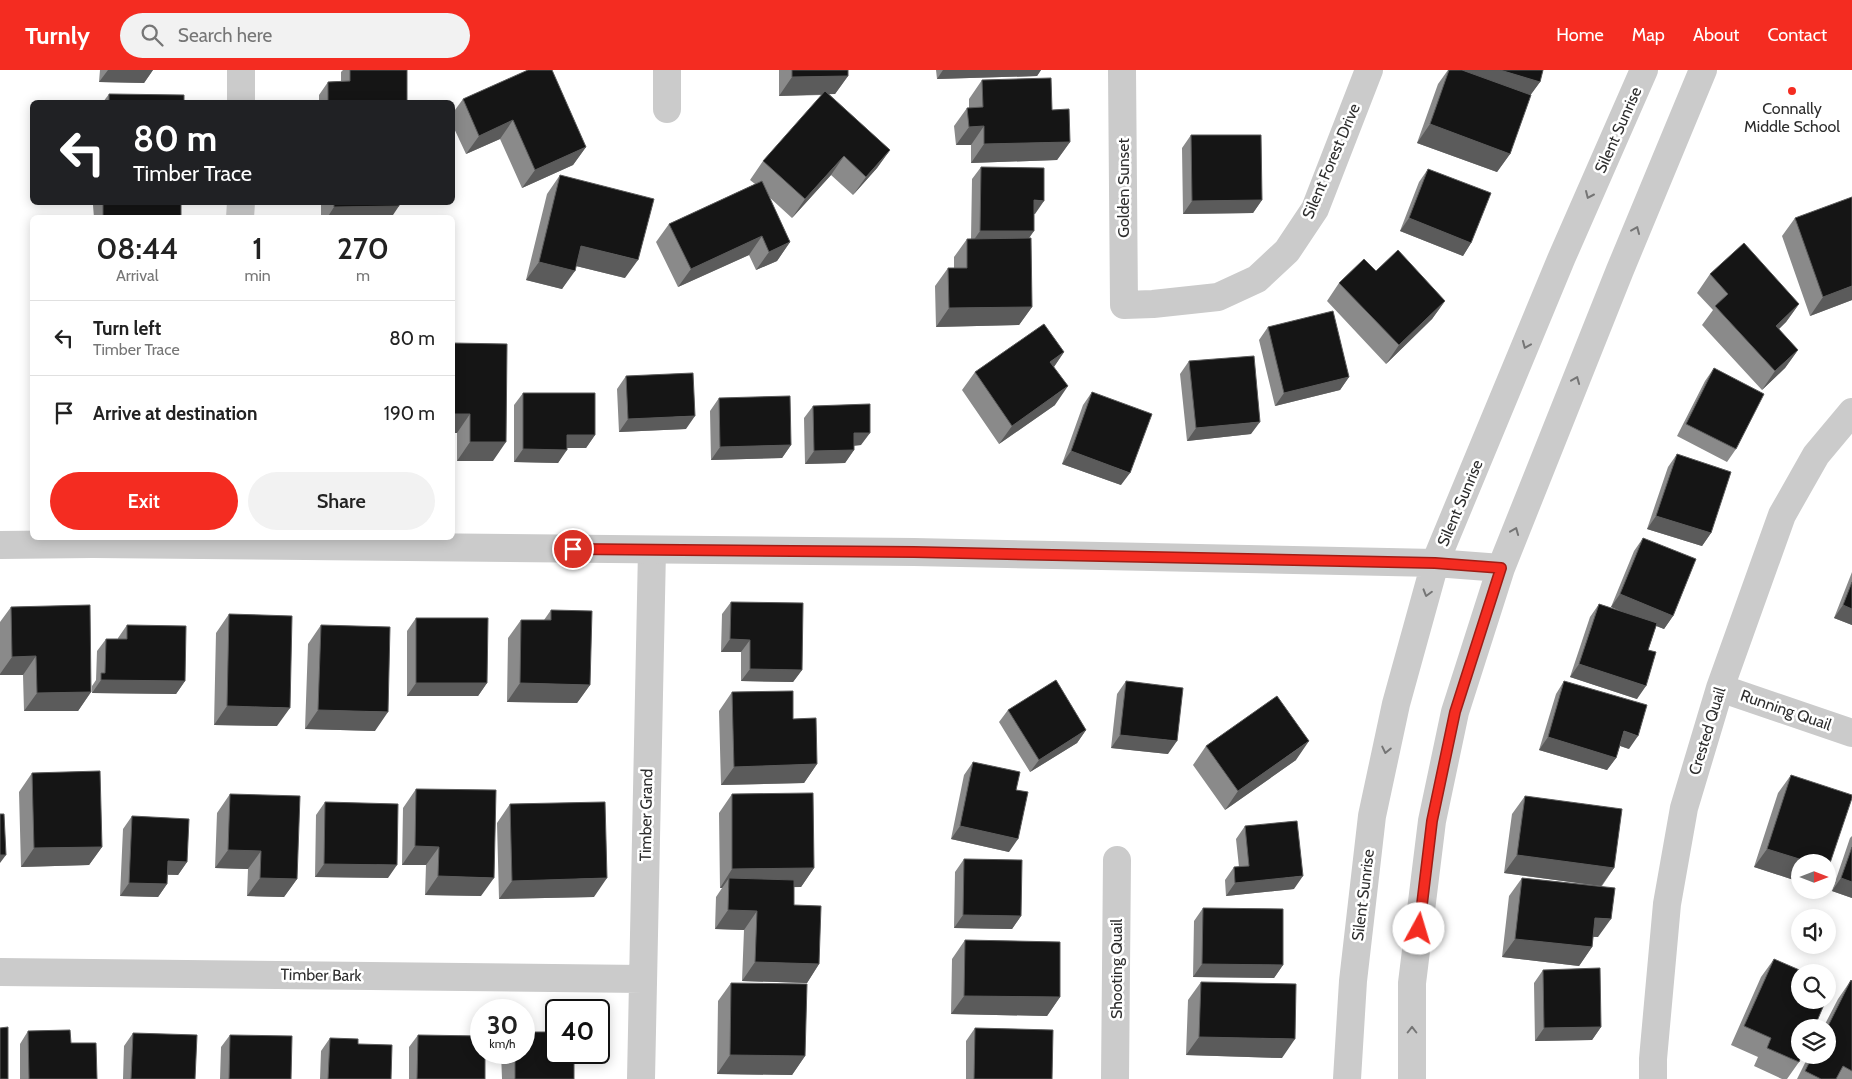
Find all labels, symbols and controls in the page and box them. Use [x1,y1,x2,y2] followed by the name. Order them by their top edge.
[120,13,470,58] search box
[25,21,90,50] text: Turnly
[138,21,166,49] icon: search
[178,24,272,47] text: Search here
[1556,24,1604,46] text: Home
[1632,24,1665,46] text: Map
[1693,24,1739,46] text: About
[1767,24,1827,46] text: Contact
[1591,84,1645,176] street label: Silent Sunrise
[1786,85,1798,97] marker: Connally Middle School
[1744,99,1840,136] place label: Connally Middle School
[1298,101,1364,221] street label: Silent Forest Drive
[133,117,217,160] text: 80 m
[50,120,115,185] icon: left
[1114,138,1133,238] street label: Golden Sunset
[133,160,252,187] text: Timber Trace
[1585,190,1596,199] one-way arrow
[1630,226,1641,235] one-way arrow
[96,230,178,267] text: 08:44
[252,230,263,267] text: 1
[337,230,389,267] text: 270
[116,266,159,285] text: Arrival
[244,266,271,285] text: min
[356,266,370,285] text: m
[93,317,161,340] text: Turn left
[50,324,78,352] icon: left
[389,327,435,350] text: 80 m
[93,340,180,359] text: Timber Trace
[1522,340,1532,348] one-way arrow
[1569,376,1580,385] one-way arrow
[50,399,78,427] icon: arrive
[93,402,257,425] text: Arrive at destination
[384,402,435,425] text: 190 m
[1433,457,1487,549] street label: Silent Sunrise
[50,472,238,530] button: Exit
[248,472,435,530] button: Share
[1509,527,1519,536] one-way arrow
[552,528,594,570] pin
[559,535,587,563] icon: arrive
[1422,588,1433,597] one-way arrow
[1685,685,1729,777] street label: Crested Quail
[1738,686,1834,735] street label: Running Quail
[1381,746,1392,755] one-way arrow
[636,769,656,861] street label: Timber Grand
[1348,848,1378,942] street label: Silent Sunrise
[1791,854,1836,899] north arrow
[1791,854,1836,1064] map controls
[1392,902,1444,954] position arrow
[1791,909,1836,954] button: sound
[1107,919,1126,1019] street label: Shooting Quail
[1791,964,1836,1009] button: search
[280,965,362,985] street label: Timber Bark
[545,999,610,1064] speed limit sign: 40
[487,1010,518,1040] text: 30
[1791,1019,1836,1064] button: layers
[1407,1026,1417,1034] one-way arrow
[489,1036,516,1051] text: km/h

